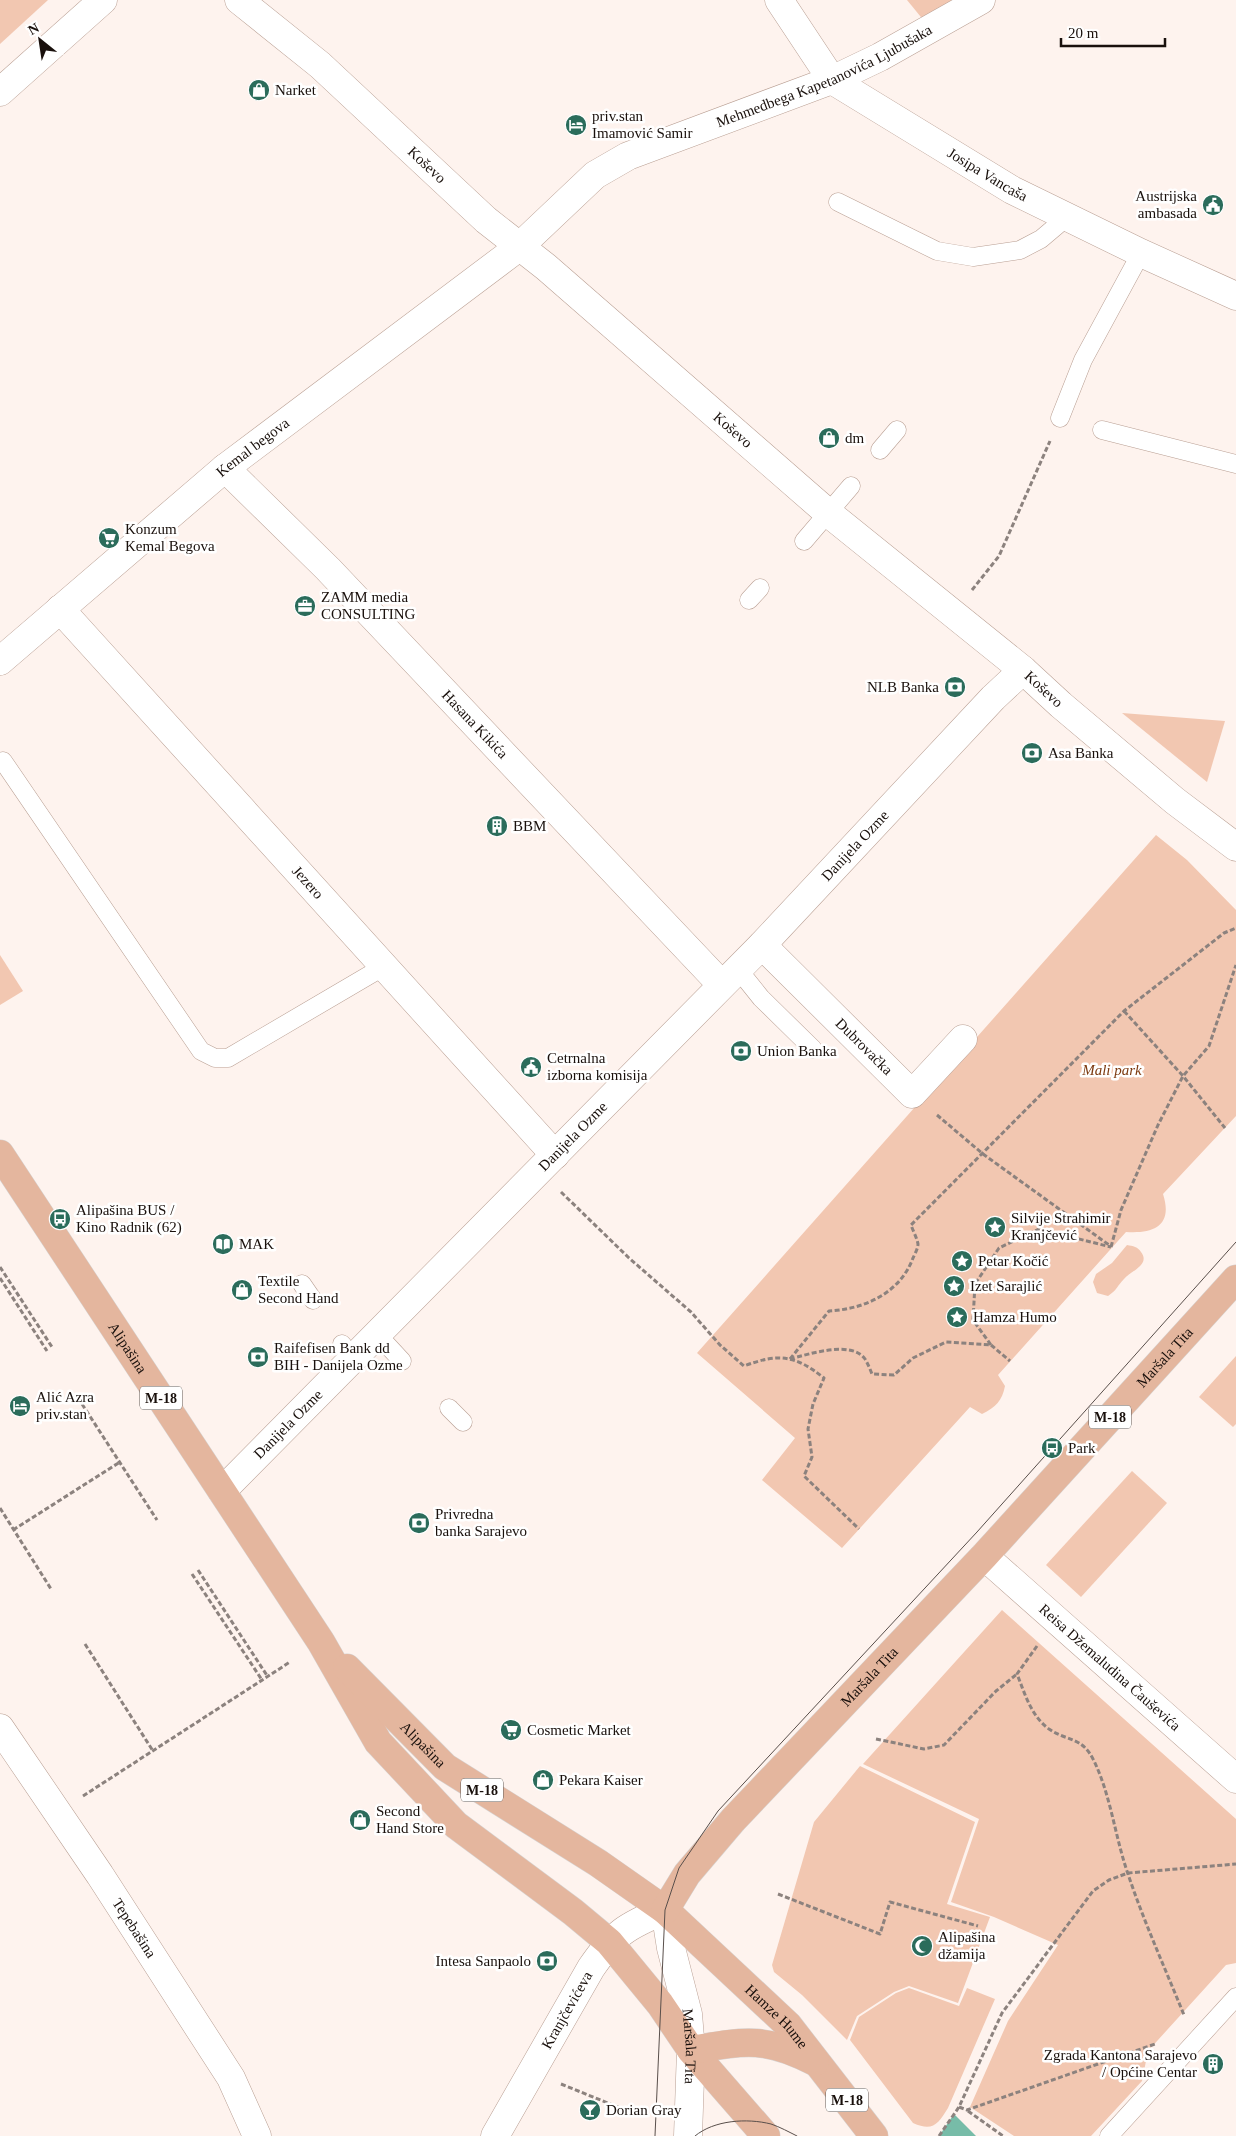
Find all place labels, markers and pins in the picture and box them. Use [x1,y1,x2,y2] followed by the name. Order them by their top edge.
[247,78,271,102] shop icon: Narket
[275,82,317,98] place label: Narket
[592,108,692,141] place label: priv.stan Imamović Samir
[564,113,588,137] hotel icon: priv.stan Imamović Samir
[1135,188,1197,221] place label: Austrijska ambasada
[1201,193,1225,217] public building icon: Austrijska ambasada
[817,426,841,450] shop icon: dm
[845,430,865,446] place label: dm
[125,521,215,554] place label: Konzum Kemal Begova
[97,526,121,550] supermarket icon: Konzum Kemal Begova
[321,589,416,622] place label: ZAMM media CONSULTING
[293,594,317,618] office icon: ZAMM media CONSULTING
[943,675,967,699] bank icon: NLB Banka
[867,679,939,695] place label: NLB Banka
[1020,741,1044,765] bank icon: Asa Banka
[1048,745,1114,761] place label: Asa Banka
[485,814,509,838] building icon: BBM
[513,818,546,834] place label: BBM
[729,1039,753,1063] bank icon: Union Banka
[757,1043,837,1059] place label: Union Banka
[547,1050,648,1083] place label: Cetrnalna izborna komisija
[519,1055,543,1079] public building icon: Cetrnalna izborna komisija
[76,1202,182,1236] place label: Alipašina BUS / Kino Radnik (62)
[48,1207,72,1231] bus stop icon: Alipašina BUS / Kino Radnik (62)
[1011,1210,1111,1243] place label: Silvije Strahimir Kranjčević
[983,1215,1007,1239] place icon: Silvije Strahimir Kranjčević
[211,1232,235,1256] library icon: MAK
[239,1236,274,1252] place label: MAK
[950,1249,974,1273] place icon: Petar Kočić
[978,1253,1049,1269] place label: Petar Kočić
[258,1273,339,1306] place label: Textile Second Hand
[942,1274,966,1298] place icon: Izet Sarajlić
[230,1278,254,1302] shop icon: Textile Second Hand
[970,1278,1042,1294] place label: Izet Sarajlić
[945,1305,969,1329] place icon: Hamza Humo
[973,1309,1057,1325] place label: Hamza Humo
[274,1340,403,1373] place label: Raifefisen Bank dd BIH - Danijela Ozme
[246,1345,270,1369] bank icon: Raifefisen Bank dd BIH - Danijela Ozme
[36,1389,94,1422] place label: Alić Azra priv.stan
[8,1394,32,1418] hotel icon: Alić Azra priv.stan
[1040,1436,1064,1460] bus stop icon: Park
[1068,1440,1096,1456] place label: Park
[435,1506,527,1539] place label: Privredna banka Sarajevo
[407,1511,431,1535] bank icon: Privredna banka Sarajevo
[499,1718,523,1742] supermarket icon: Cosmetic Market
[527,1722,632,1738] place label: Cosmetic Market
[531,1768,555,1792] shop icon: Pekara Kaiser
[559,1772,643,1788] place label: Pekara Kaiser
[376,1803,444,1836] place label: Second Hand Store
[348,1808,372,1832] shop icon: Second Hand Store
[938,1929,996,1962] place label: Alipašina džamija
[910,1934,934,1958] mosque icon: Alipašina džamija
[535,1949,559,1973] bank icon: Intesa Sanpaolo
[436,1953,531,1969] place label: Intesa Sanpaolo
[1044,2047,1197,2080] place label: Zgrada Kantona Sarajevo / Općine Centar
[1201,2052,1225,2076] building icon: Zgrada Kantona Sarajevo / Općine Centar
[578,2098,602,2122] bar icon: Dorian Gray
[606,2102,682,2118] place label: Dorian Gray

